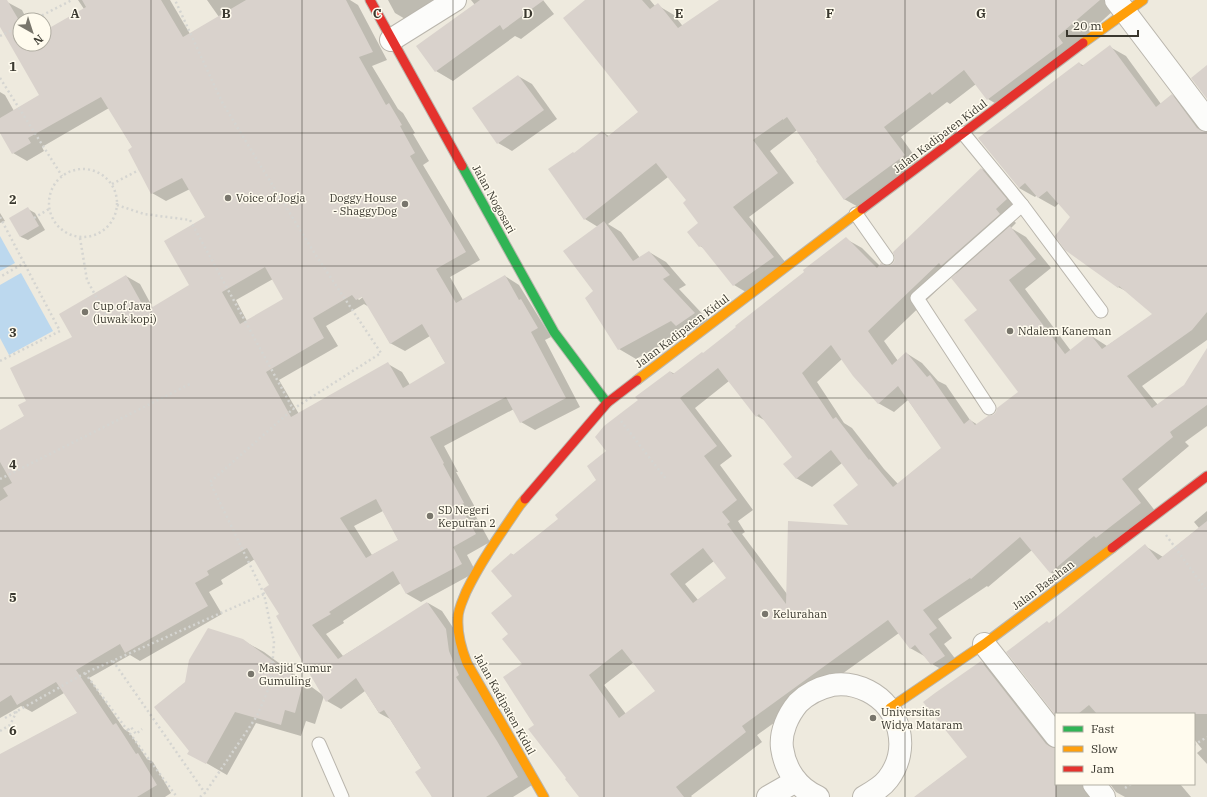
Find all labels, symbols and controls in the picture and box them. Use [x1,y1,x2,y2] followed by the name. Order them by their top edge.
[70,5,80,22] text: A
[221,5,231,22] text: B
[373,5,382,22] text: C
[523,5,533,22] text: D
[675,5,683,22] text: E
[826,5,834,22] text: F
[976,5,986,22] text: G
[12,12,52,52] north arrow
[1067,12,1138,38] scale bar
[1073,18,1102,33] text: 20 m
[30,32,46,48] text: N
[9,58,17,75] text: 1
[890,96,990,176] street label: Jalan Kadipaten Kidul
[469,162,519,236] street label: Jalan Nogosari
[9,191,17,208] text: 2
[236,191,306,205] place label: Voice of Jogja
[330,191,397,218] place label: Doggy House - ShaggyDog
[223,193,233,203] marker: Voice of Jogja
[400,199,410,209] marker: Doggy House - ShaggyDog
[632,291,732,371] street label: Jalan Kadipaten Kidul
[93,299,157,326] place label: Cup of Java (luwak kopi)
[80,307,90,317] marker: Cup of Java (luwak kopi)
[9,324,17,341] text: 3
[1018,324,1112,338] place label: Ndalem Kaneman
[1005,326,1015,336] marker: Ndalem Kaneman
[9,456,17,473] text: 4
[438,503,496,530] place label: SD Negeri Keputran 2
[425,511,435,521] marker: SD Negeri Keputran 2
[1009,557,1077,613] street label: Jalan Basahan
[9,589,17,606] text: 5
[773,607,827,621] place label: Kelurahan
[760,609,770,619] marker: Kelurahan
[471,651,539,757] street label: Jalan Kadipaten Kidul
[259,661,332,688] place label: Masjid Sumur Gumuling
[246,669,256,679] marker: Masjid Sumur Gumuling
[881,705,963,732] place label: Universitas Widya Mataram
[868,713,878,723] marker: Universitas Widya Mataram
[1055,713,1195,785] legend
[1091,721,1115,736] text: Fast
[9,722,17,739] text: 6
[1091,741,1118,756] text: Slow
[1091,761,1115,776] text: Jam

